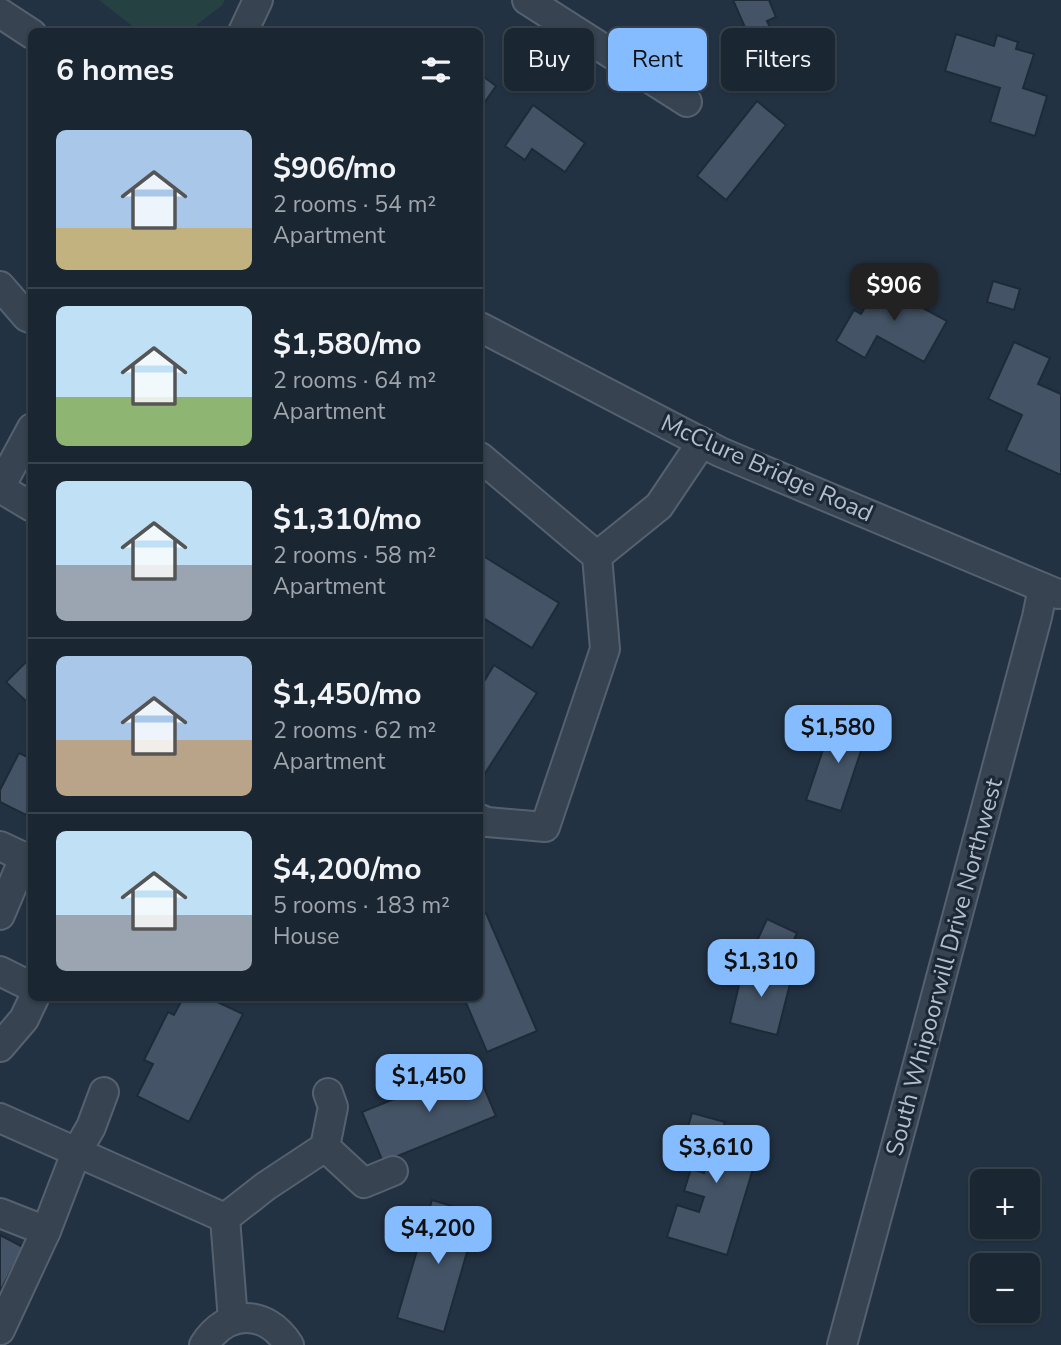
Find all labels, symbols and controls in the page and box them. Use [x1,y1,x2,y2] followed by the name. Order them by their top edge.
[504,28,594,91] chip: Buy
[608,28,707,91] chip: Rent
[721,28,835,91] chip: Filters
[56,50,174,91] text: 6 homes
[417,51,455,89] icon: filters
[273,148,396,189] text: $906/mo
[112,158,196,242] icon: home
[273,189,436,220] text: 2 rooms · 54 m²
[273,220,385,251] text: Apartment
[853,264,935,323] pin: $906
[866,270,922,301] text: $906
[273,324,422,365] text: $1,580/mo
[112,334,196,418] icon: home
[273,365,436,396] text: 2 rooms · 64 m²
[273,396,385,427] text: Apartment
[656,407,878,529] street label: McClure Bridge Road
[273,499,422,540] text: $1,310/mo
[112,509,196,593] icon: home
[273,540,436,571] text: 2 rooms · 58 m²
[273,571,385,602] text: Apartment
[273,674,422,715] text: $1,450/mo
[112,684,196,768] icon: home
[781,706,895,765] pin: $1,580
[801,712,875,743] text: $1,580
[273,715,436,746] text: 2 rooms · 62 m²
[273,746,385,777] text: Apartment
[878,774,1010,1159] street label: South Whipoorwill Drive Northwest
[273,849,422,890] text: $4,200/mo
[112,859,196,943] icon: home
[273,890,450,921] text: 5 rooms · 183 m²
[273,921,340,952] text: House
[704,940,818,999] pin: $1,310
[724,946,798,977] text: $1,310
[372,1054,486,1114] pin: $1,450
[392,1061,466,1092] text: $1,450
[659,1126,773,1185] pin: $3,610
[679,1132,753,1163] text: $3,610
[970,1169,1040,1323] map controls
[970,1169,1040,1239] button: +
[381,1206,495,1266] pin: $4,200
[401,1213,475,1244] text: $4,200
[970,1253,1040,1323] button: −

